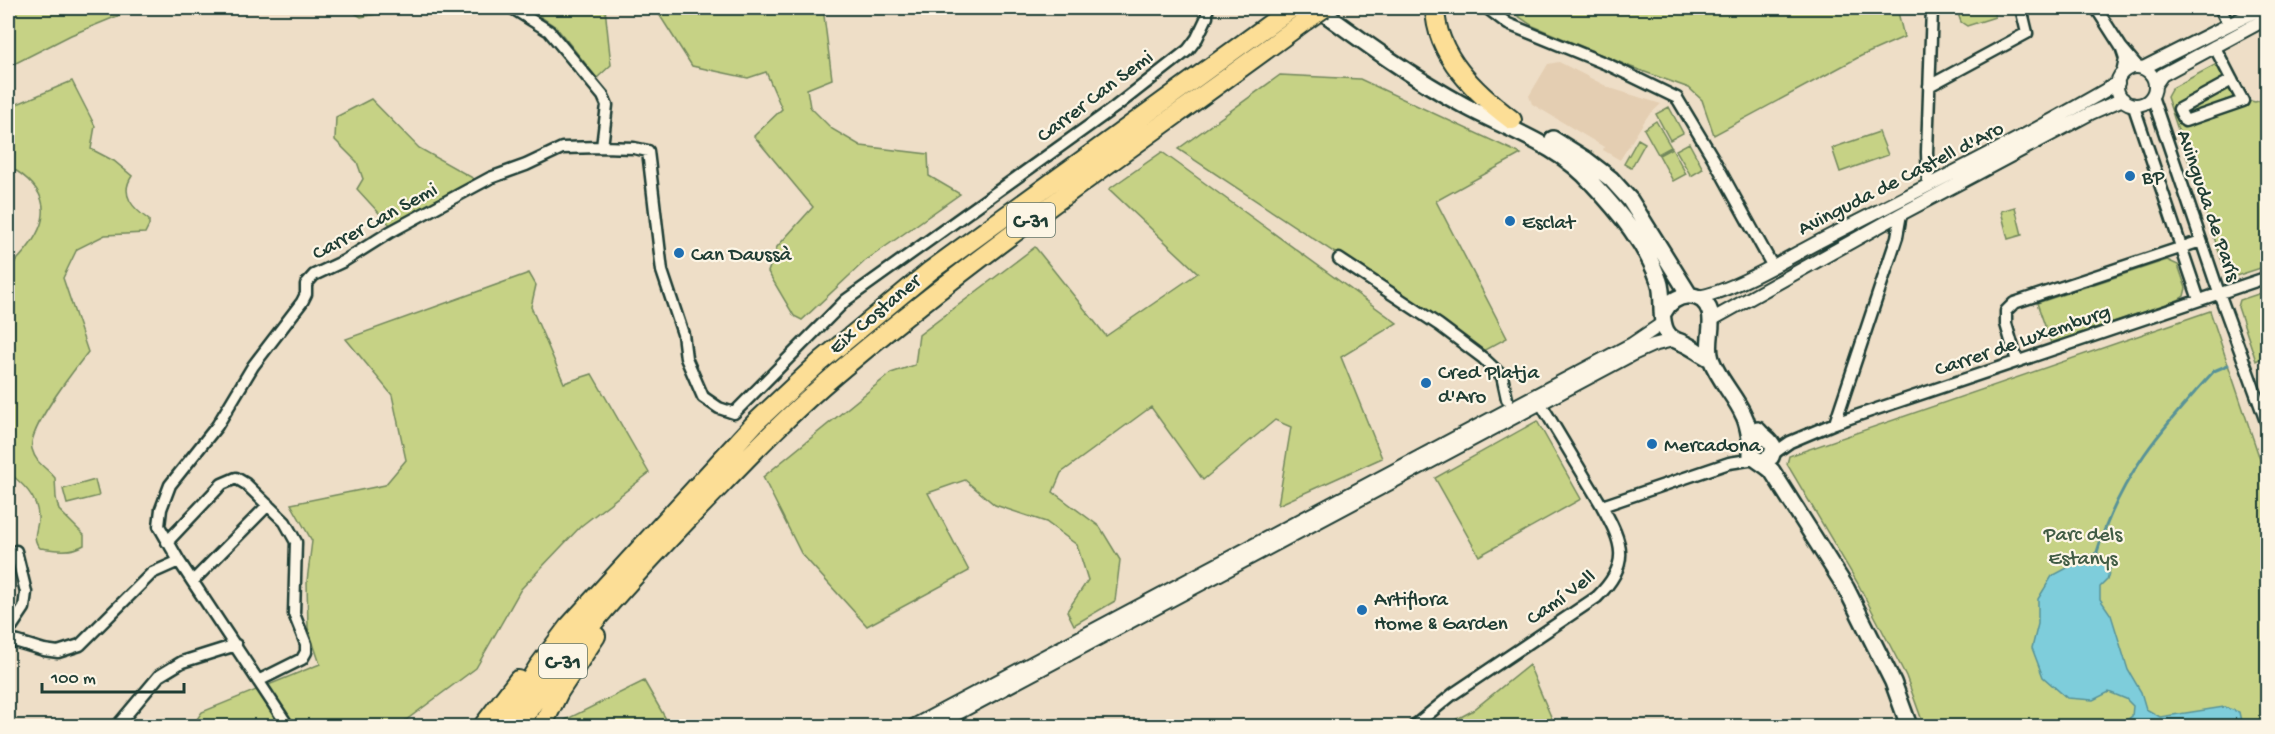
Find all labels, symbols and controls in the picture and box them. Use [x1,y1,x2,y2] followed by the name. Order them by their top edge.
[1033,46,1159,150] street label: Carrer Can Semi
[1794,117,2009,243] street label: Avinguda de Castell d'Aro
[2169,127,2245,286] street label: Avinguda de París
[2141,167,2165,192] place label: BP
[2123,169,2137,183] marker: BP
[309,178,443,268] street label: Carrer Can Semi
[1007,203,1055,237] road number: C-31
[1522,212,1577,237] place label: Esclat
[1503,214,1517,228] marker: Esclat
[691,244,793,269] place label: Can Daussà
[672,246,686,260] marker: Can Daussà
[825,269,928,361] street label: Eix Costaner
[1932,301,2114,384] street label: Carrer de Luxemburg
[1438,362,1540,411] place label: Cred Platja d'Aro
[1419,376,1433,390] marker: Cred Platja d'Aro
[1664,435,1762,460] place label: Mercadona
[1645,437,1659,451] marker: Mercadona
[2043,524,2123,573] park label: Parc dels Estanys
[1523,565,1601,632] street label: Camí Vell
[1374,589,1508,638] place label: Artiflora Home & Garden
[1355,603,1369,617] marker: Artiflora Home & Garden
[539,644,587,678] road number: C-31
[42,656,184,694] scale bar
[50,669,96,690] text: 100 m

